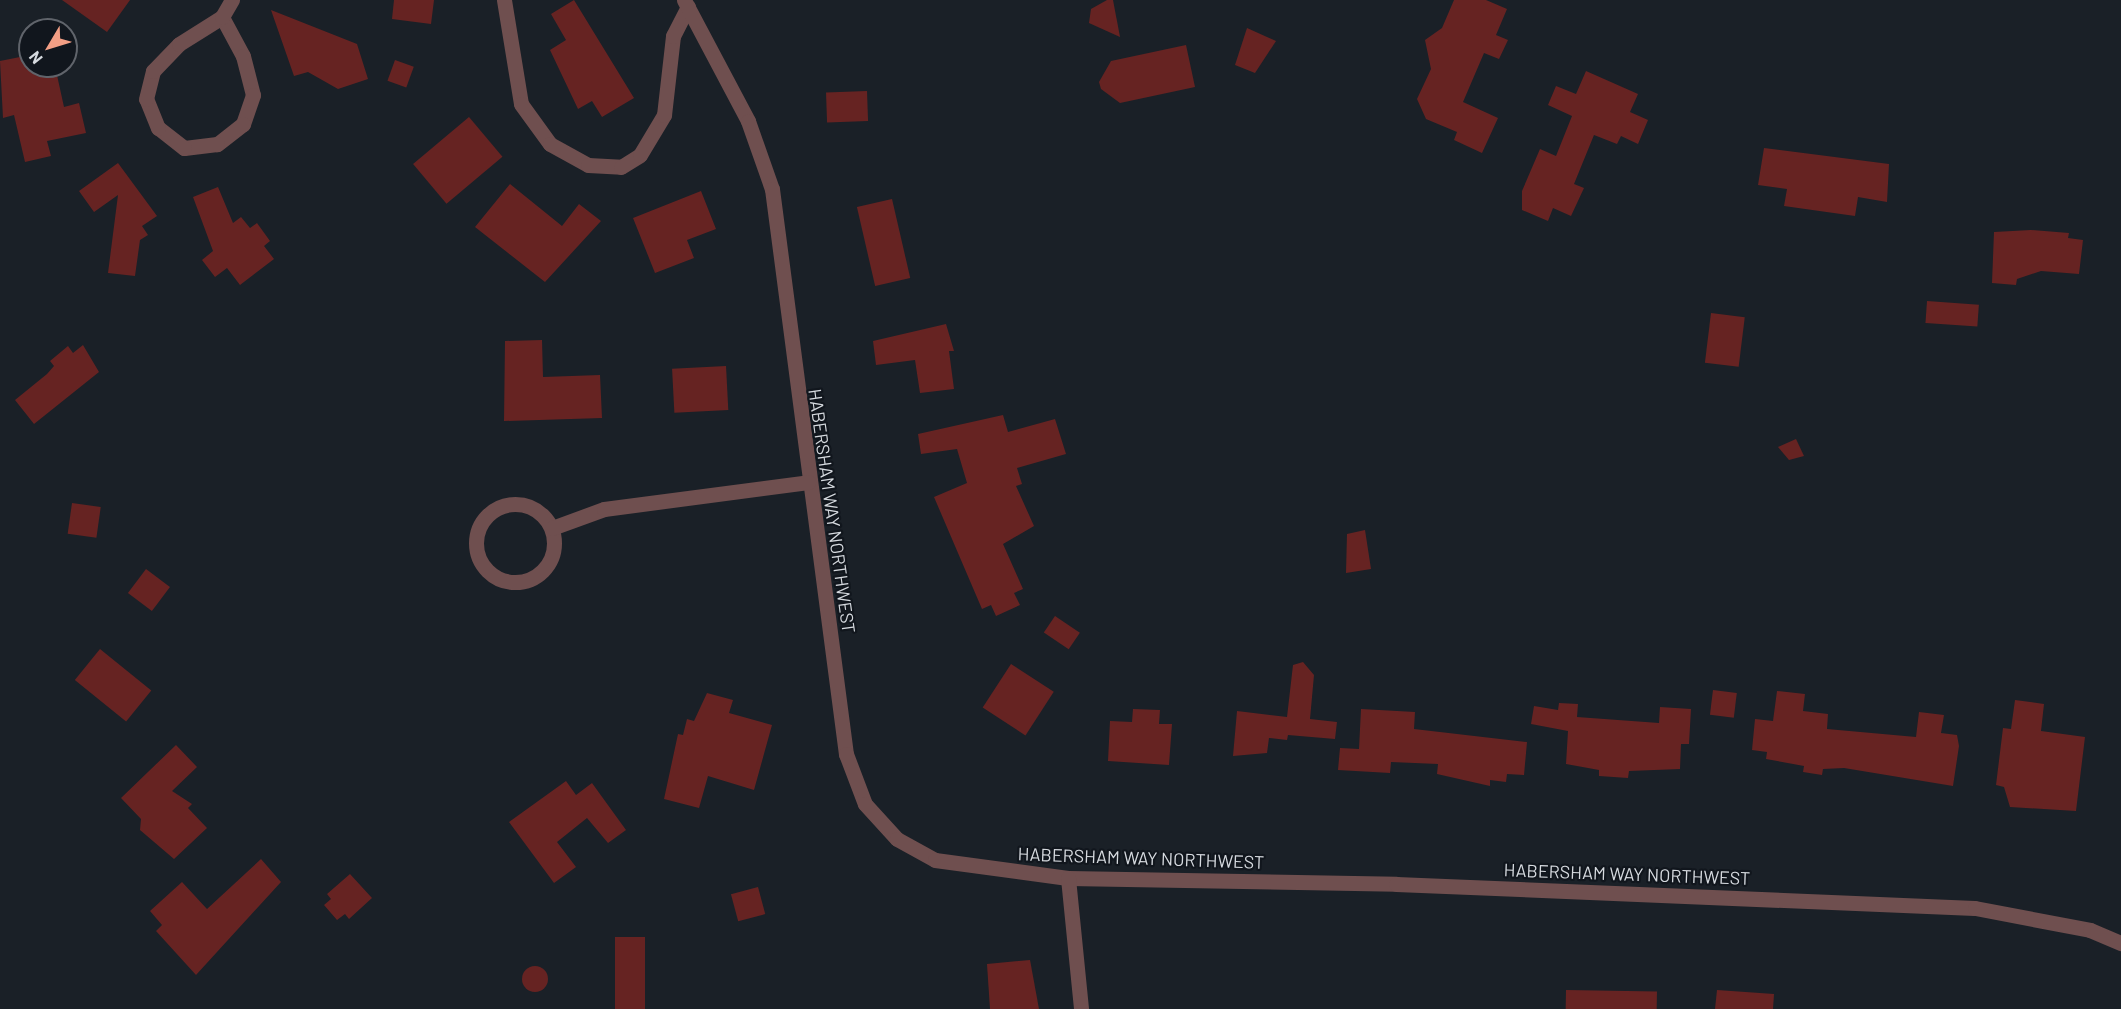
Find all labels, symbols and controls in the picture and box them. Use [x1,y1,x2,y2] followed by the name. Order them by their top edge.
[18,18,78,78] north arrow
[24,48,46,68] text: N
[804,387,860,635] street label: HABERSHAM WAY NORTHWEST
[1017,843,1265,873] street label: HABERSHAM WAY NORTHWEST
[1503,859,1751,889] street label: HABERSHAM WAY NORTHWEST

